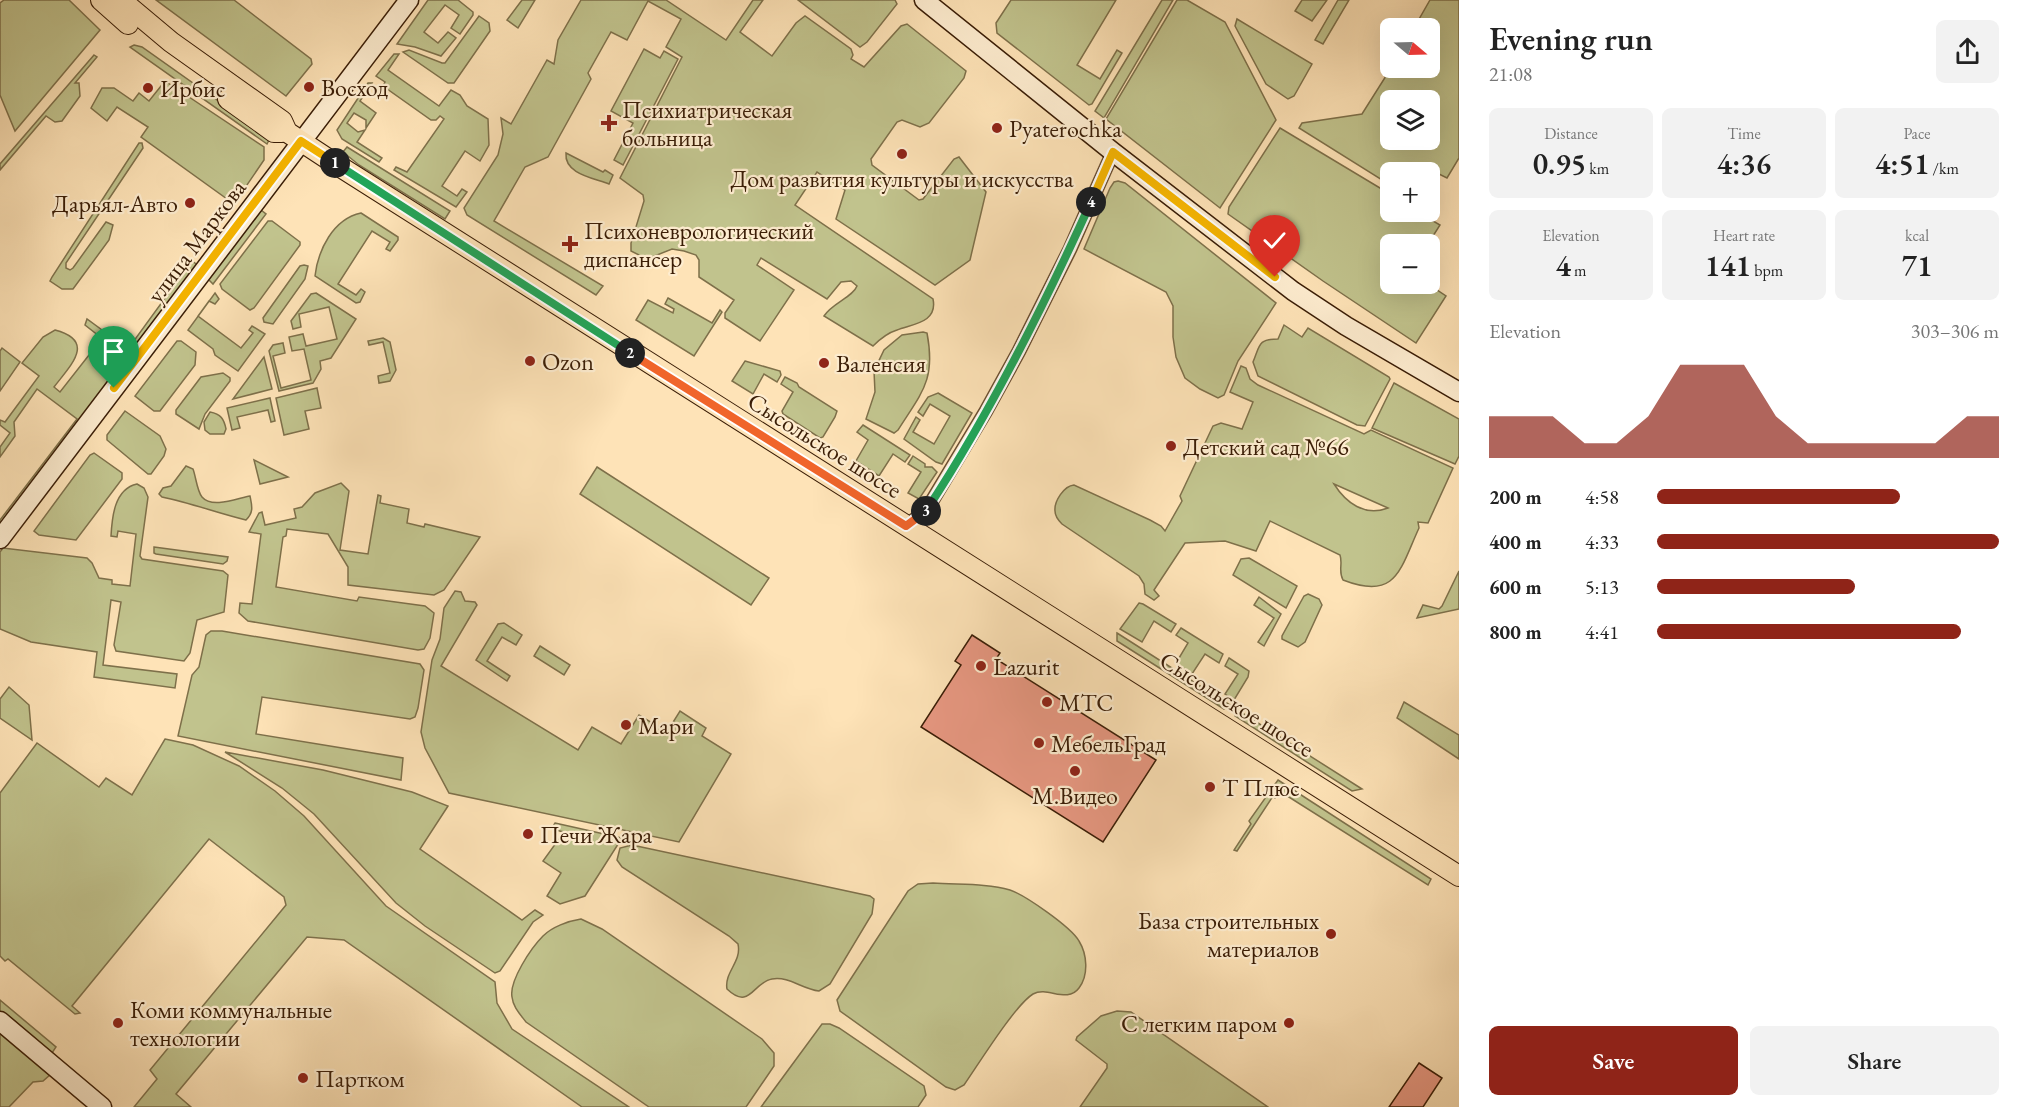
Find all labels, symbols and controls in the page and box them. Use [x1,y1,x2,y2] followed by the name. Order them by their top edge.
[1489,17,1653,60] text: Evening run
[1380,18,1440,78] north arrow
[1380,18,1440,294] map controls
[1936,20,1999,83] button: share
[1489,61,1532,87] text: 21:08
[321,72,388,103] place label: Восход
[160,73,226,104] place label: Ирбис
[302,80,316,94] marker: Восход
[141,81,155,95] marker: Ирбис
[1380,90,1440,150] button: layers
[622,94,792,153] place label: Психиатрическая больница
[1009,113,1122,144] place label: Pyaterochka
[600,114,618,132] marker: Психиатрическая больница
[990,121,1004,135] marker: Pyaterochka
[1544,123,1598,144] text: Distance
[1727,123,1761,144] text: Time
[1904,123,1930,144] text: Pace
[1533,144,1586,183] text: 0.95
[1717,144,1771,183] text: 4:36
[1875,144,1929,183] text: 4:51
[895,147,909,161] marker: Дом развития культуры и искусства
[320,148,350,178] pin: 1
[331,152,339,173] text: 1
[1586,158,1609,179] text: km
[1929,158,1959,179] text: /km
[1380,162,1440,222] button: +
[730,163,1074,194] place label: Дом развития культуры и искусства
[139,173,253,309] street label: улица Маркова
[1076,187,1106,217] pin: 4
[52,188,178,219] place label: Дарьял-Авто
[1087,191,1095,212] text: 4
[183,196,197,210] marker: Дарьял-Авто
[584,215,814,274] place label: Психоневрологический диспансер
[1249,215,1300,277] pin
[1258,224,1291,257] icon: check
[1542,225,1600,246] text: Elevation
[1713,225,1775,246] text: Heart rate
[1905,225,1929,246] text: kcal
[1380,234,1440,294] button: −
[561,235,579,253] marker: Психоневрологический диспансер
[1555,246,1571,285] text: 4
[1705,246,1751,285] text: 141
[1902,246,1932,285] text: 71
[1571,260,1587,281] text: m
[1751,260,1783,281] text: bpm
[1489,318,1561,344] text: Elevation
[1911,318,1999,344] text: 303–306 m
[88,326,139,388] pin
[97,335,130,368] icon: arrive
[615,338,645,368] pin: 2
[626,342,634,363] text: 2
[542,346,594,377] place label: Ozon
[836,348,926,379] place label: Валенсия
[523,354,537,368] marker: Ozon
[817,356,831,370] marker: Валенсия
[742,385,908,505] street label: Сысольское шоссе
[1183,431,1349,462] place label: Детский сад №66
[1164,439,1178,453] marker: Детский сад №66
[1489,484,1542,510] text: 200 m
[1585,484,1619,510] text: 4:58
[911,496,941,526] pin: 3
[922,500,930,521] text: 3
[1489,529,1542,555] text: 400 m
[1585,529,1619,555] text: 4:33
[1489,574,1542,600] text: 600 m
[1585,574,1619,600] text: 5:13
[1489,619,1542,645] text: 800 m
[1585,619,1619,645] text: 4:41
[1154,644,1320,764] street label: Сысольское шоссе
[993,651,1060,682] place label: Lazurit
[974,659,988,673] marker: Lazurit
[1059,687,1113,718] place label: МТС
[1040,695,1054,709] marker: МТС
[638,710,694,741] place label: Мари
[619,718,633,732] marker: Мари
[1051,728,1166,759] place label: МебельГрад
[1032,736,1046,750] marker: МебельГрад
[1068,764,1082,778] marker: М.Видео
[1222,772,1300,803] place label: Т Плюс
[1032,780,1118,811] place label: М.Видео
[1203,780,1217,794] marker: Т Плюс
[540,819,653,850] place label: Печи Жара
[521,827,535,841] marker: Печи Жара
[1138,905,1320,964] place label: База строительных материалов
[1324,927,1338,941] marker: База строительных материалов
[130,994,332,1053] place label: Коми коммунальные технологии
[1121,1008,1277,1039] place label: С легким паром
[111,1016,125,1030] marker: Коми коммунальные технологии
[1282,1016,1296,1030] marker: С легким паром
[1489,1026,1738,1095] button: Save
[1750,1026,1999,1095] button: Share
[315,1063,404,1094] place label: Партком
[296,1071,310,1085] marker: Партком

